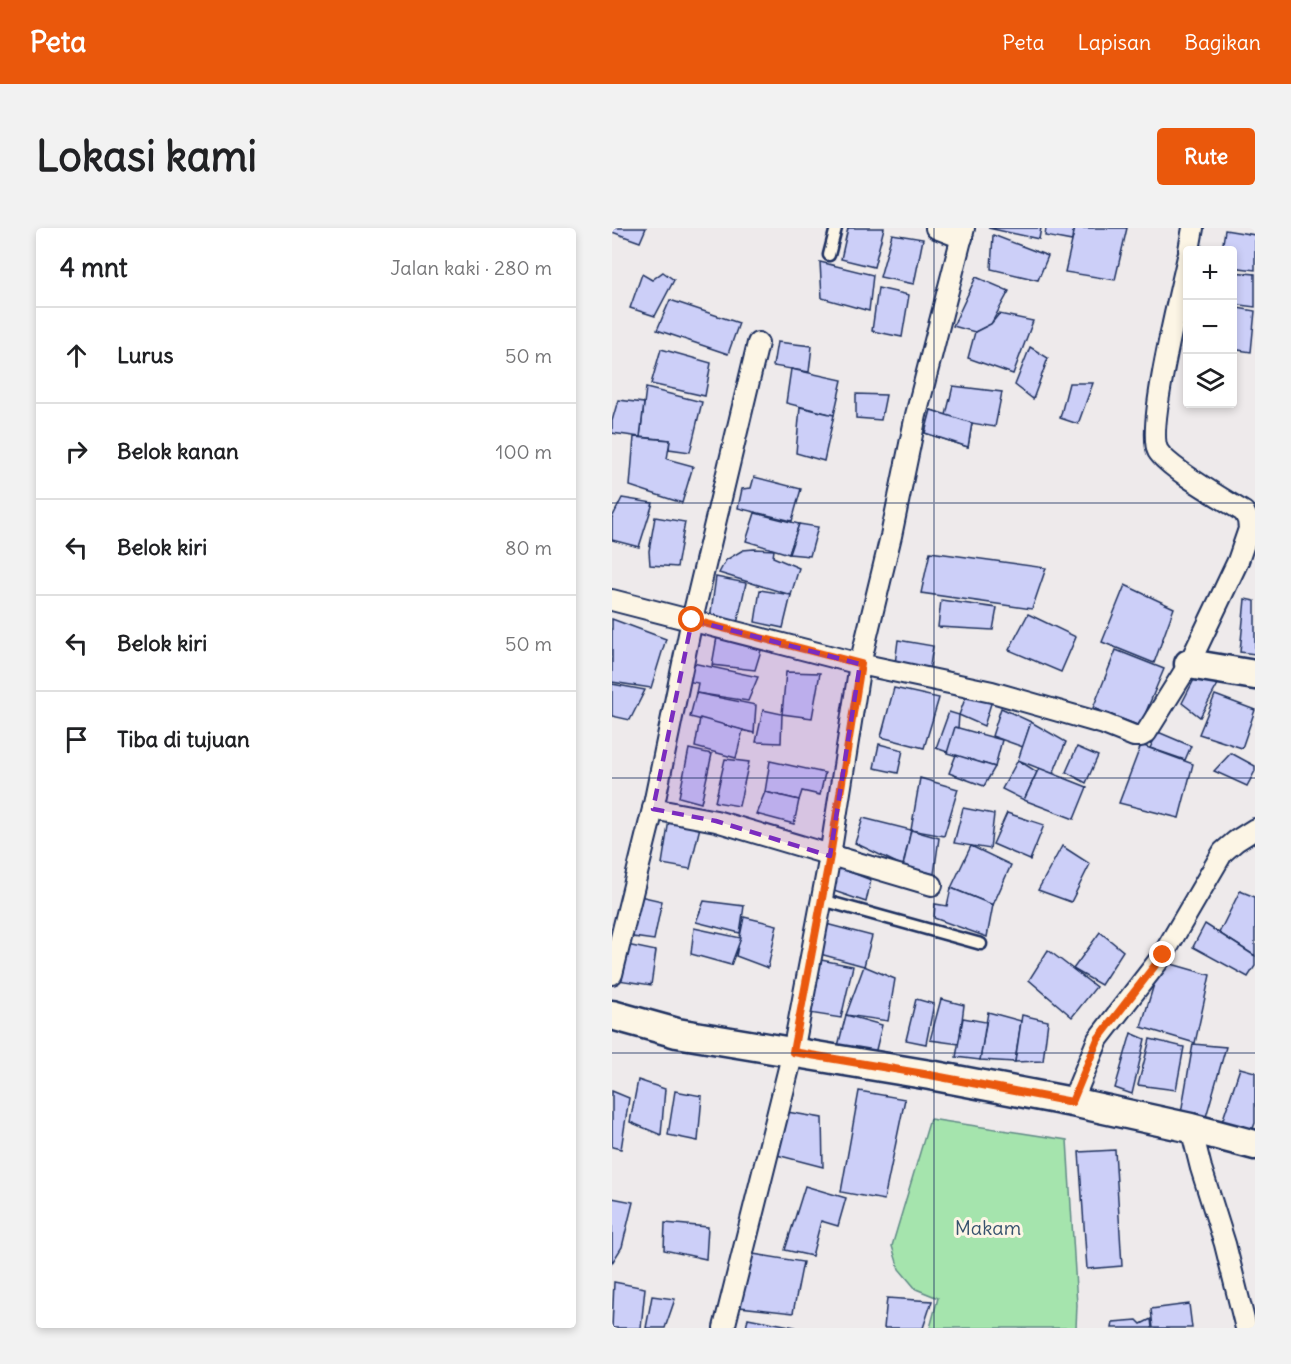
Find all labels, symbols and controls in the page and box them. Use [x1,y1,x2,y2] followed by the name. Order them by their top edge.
[30,24,86,60] text: Peta
[1002,29,1045,56] text: Peta
[1078,29,1151,56] text: Lapisan
[1184,29,1261,56] text: Bagikan
[1157,128,1255,185] button: Rute
[36,130,257,182] text: Lokasi kami
[1183,246,1237,408] map controls
[1183,246,1237,300] button: +
[60,251,128,284] text: 4 mnt
[390,255,552,280] text: Jalan kaki · 280 m
[1183,300,1237,354] button: −
[60,339,93,372] icon: ahead
[117,341,173,369] text: Lurus
[505,343,552,368] text: 50 m
[1183,354,1237,408] button: layers
[60,435,93,468] icon: right
[117,437,239,465] text: Belok kanan
[495,439,552,464] text: 100 m
[60,531,93,564] icon: left
[117,533,207,561] text: Belok kiri
[505,535,552,560] text: 80 m
[678,606,704,632] route start
[60,627,93,660] icon: left
[117,629,207,657] text: Belok kiri
[505,631,552,656] text: 50 m
[60,723,93,756] icon: arrive
[117,725,250,753] text: Tiba di tujuan
[1149,941,1175,967] route end
[955,1215,1021,1240] park label: Makam

